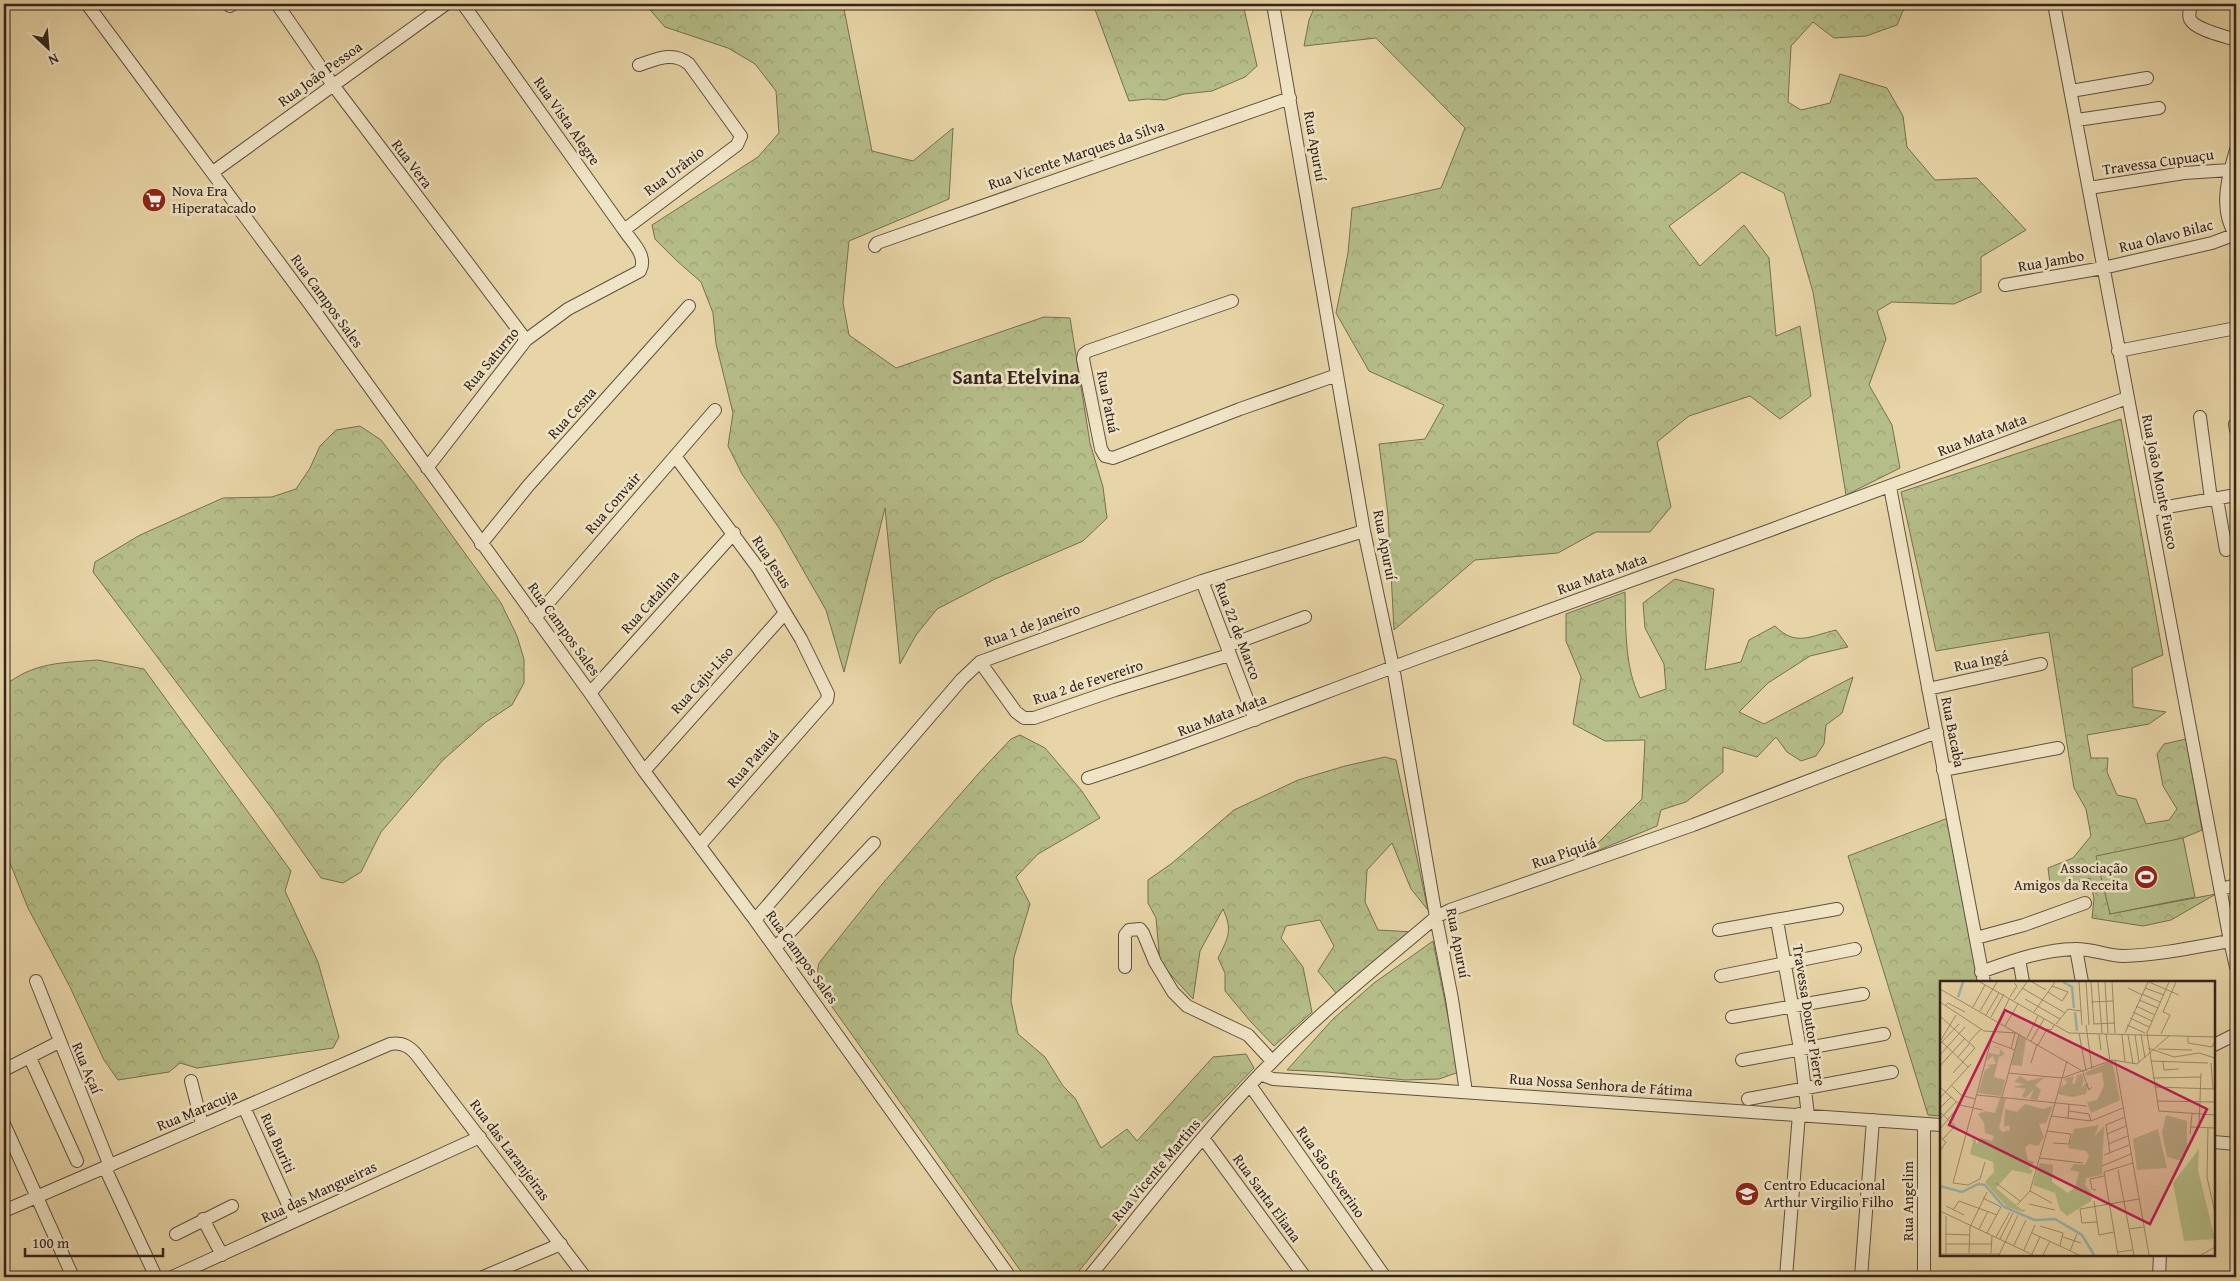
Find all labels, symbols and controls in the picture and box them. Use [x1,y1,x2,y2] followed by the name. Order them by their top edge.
[22,22,72,72] north arrow
[273,36,366,111] street label: Rua João Pessoa
[45,49,62,71] text: N
[529,72,606,169] street label: Rua Vista Alegre
[1299,109,1332,183] street label: Rua Apuruí
[985,114,1167,195] street label: Rua Vicente Marques da Silva
[387,135,438,192] street label: Rua Vera
[639,141,708,200] street label: Rua Urânio
[2101,143,2216,180] street label: Travessa Cupuaçu
[172,180,257,218] place label: Nova Era Hiperatacado
[141,187,167,213] supermarket icon: Nova Era Hiperatacado
[2117,214,2215,257] street label: Rua Olavo Bilac
[2016,244,2086,277] street label: Rua Jambo
[286,250,369,352] street label: Rua Campos Sales
[458,322,524,395] street label: Rua Saturno
[952,362,1081,391] district label: Santa Etelvina
[1092,369,1125,435] street label: Rua Patuá
[542,382,601,443] street label: Rua Cesna
[1934,408,2029,461] street label: Rua Mata Mata
[2137,413,2184,552] street label: Rua João Monte Fusco
[580,467,645,538] street label: Rua Convair
[1368,508,1403,583] street label: Rua Apuruí
[748,531,797,592] street label: Rua Jesus
[1554,548,1650,599] street label: Rua Mata Mata
[615,565,684,638] street label: Rua Catalina
[523,578,606,680] street label: Rua Campos Sales
[1210,579,1267,683] street label: Rua 22 de Marco
[981,597,1083,652] street label: Rua 1 de Janeiro
[665,641,738,718] street label: Rua Caju-Liso
[1952,645,2010,676] street label: Rua Ingá
[1030,654,1146,709] street label: Rua 2 de Fevereiro
[1174,688,1269,741] street label: Rua Mata Mata
[1936,695,1971,769] street label: Rua Bacaba
[722,725,783,792] street label: Rua Patauá
[1529,832,1599,873] street label: Rua Piquiá
[2014,857,2128,895] place label: Associação Amigos da Receita
[2133,864,2159,890] sports icon: Associação Amigos da Receita
[761,906,844,1008] street label: Rua Campos Sales
[1441,906,1476,981] street label: Rua Apuruí
[1788,942,1831,1087] street label: Travessa Doutor Pierre
[1940,981,2215,1256] inset map
[67,1039,108,1098] street label: Rua Açaí
[1509,1068,1693,1101] street label: Rua Nossa Senhora de Fátima
[153,1083,240,1136] street label: Rua Maracuja
[465,1095,555,1205] street label: Rua das Laranjeiras
[256,1109,301,1176] street label: Rua Buriti
[1106,1114,1205,1226] street label: Rua Vicente Martins
[1292,1122,1371,1222] street label: Rua São Severino
[1228,1149,1307,1246] street label: Rua Santa Eliana
[258,1156,380,1228] street label: Rua das Mangueiras
[1897,1160,1918,1241] street label: Rua Angelim
[1764,1174,1894,1212] place label: Centro Educacional Arthur Virgilio Filho
[1734,1181,1760,1207] school or university icon: Centro Educacional Arthur Virgilio Filho
[25,1226,162,1258] scale bar
[32,1232,70,1253] text: 100 m

